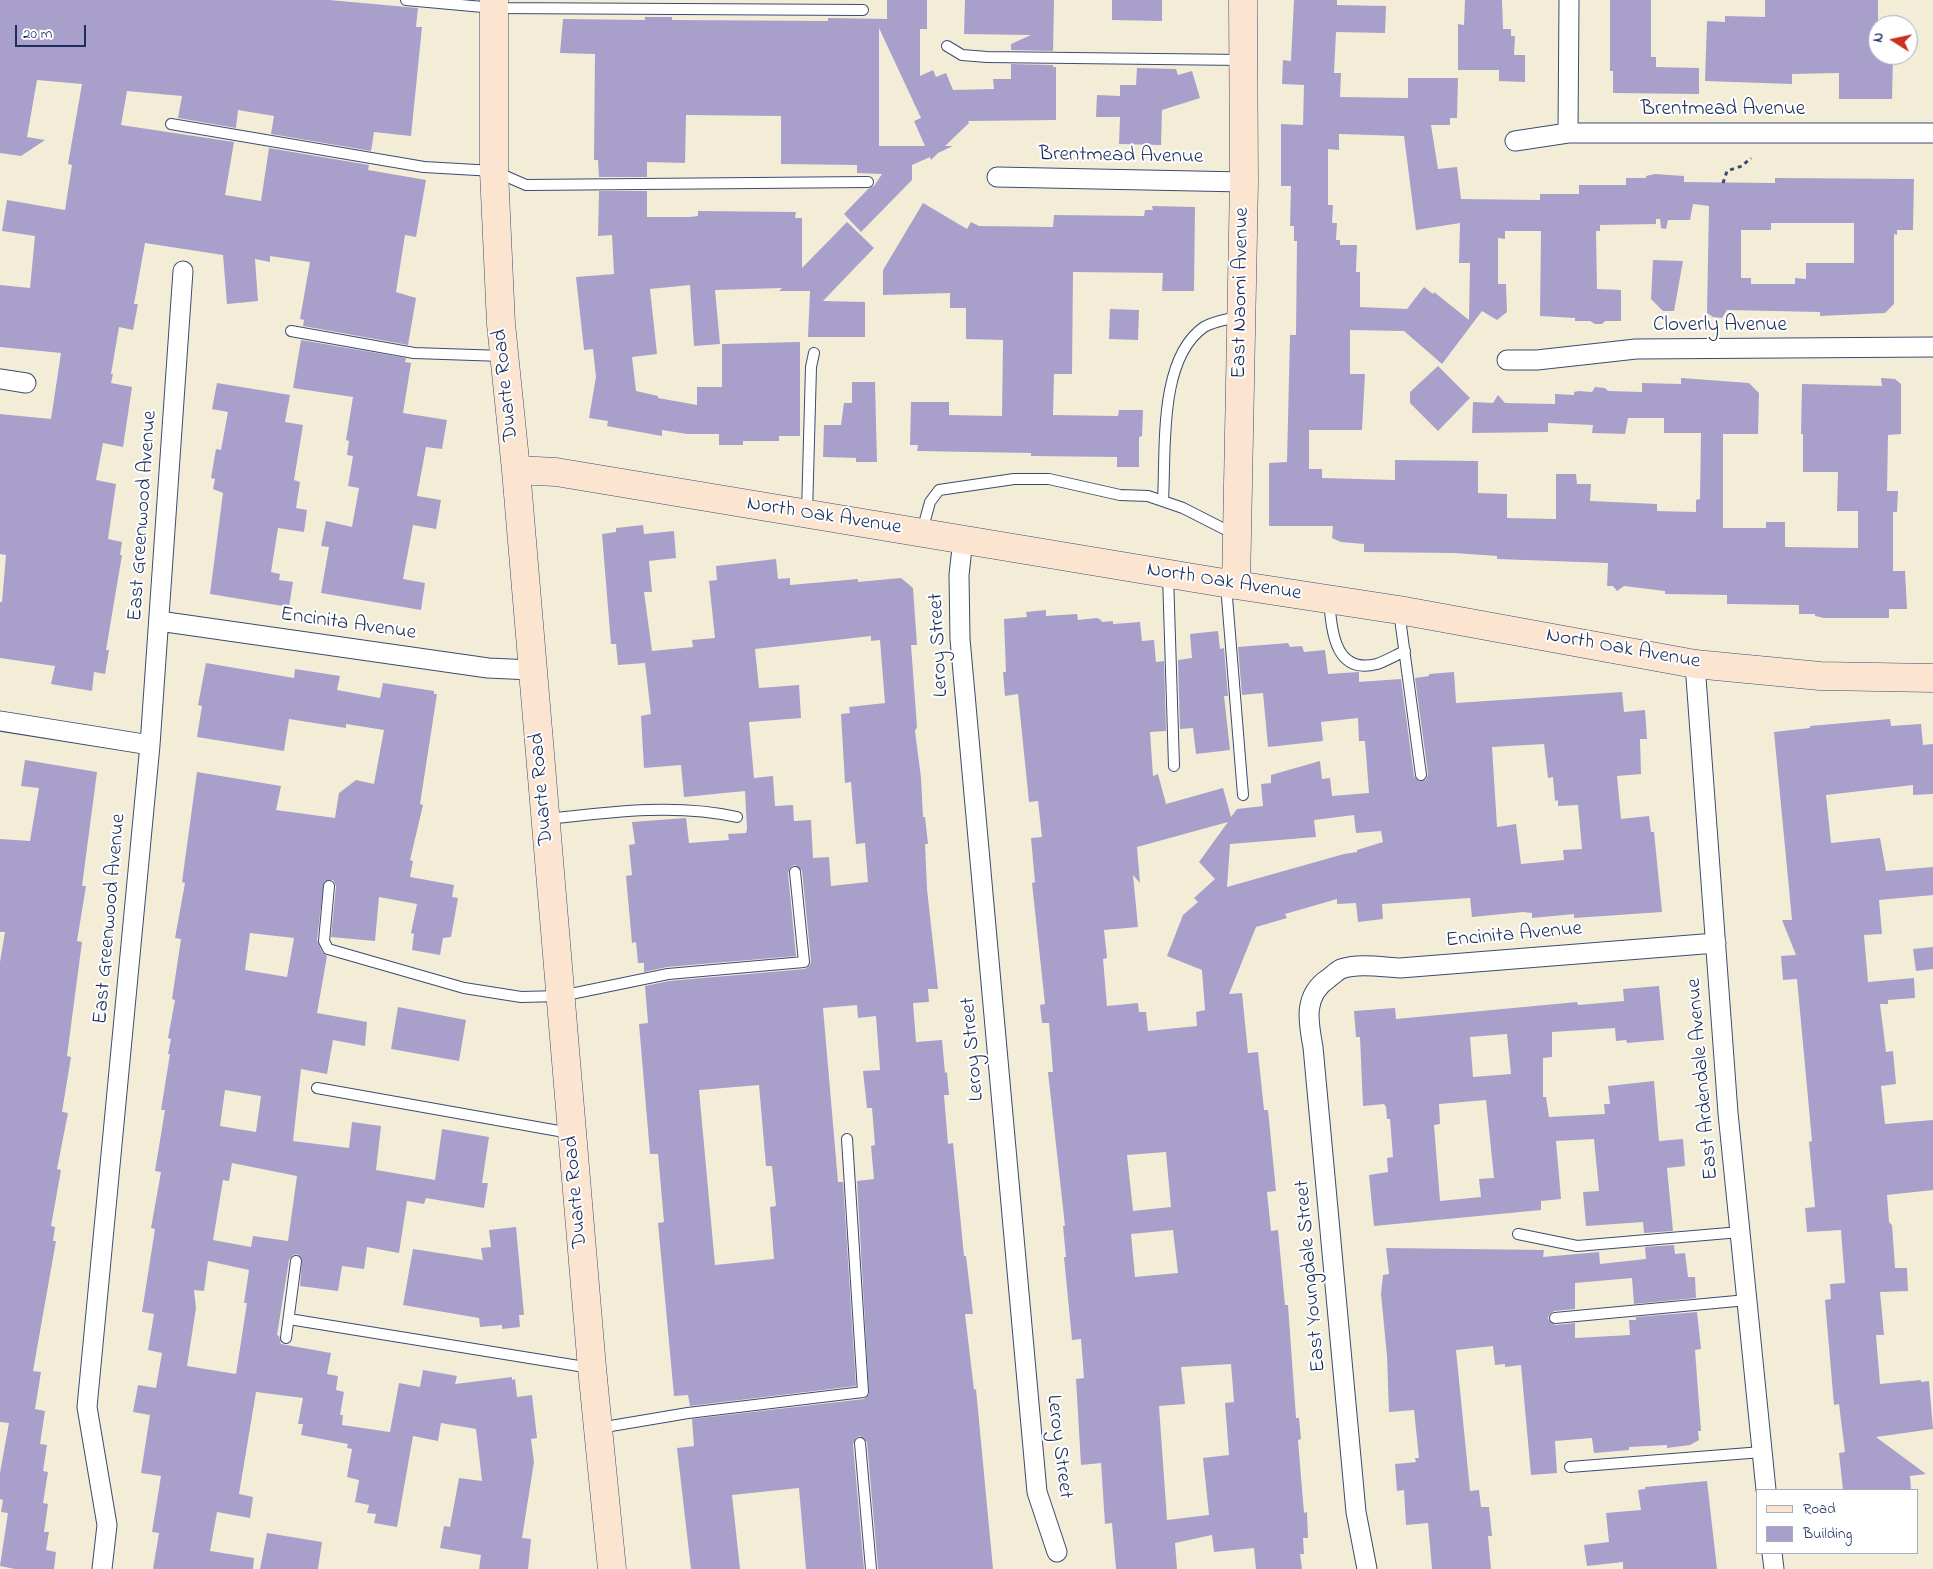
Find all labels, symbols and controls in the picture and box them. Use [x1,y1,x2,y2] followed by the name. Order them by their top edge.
[18,15,89,47] scale bar
[1868,15,1918,65] north arrow
[23,23,52,45] text: 20 m
[1868,31,1890,44] text: N
[1641,98,1805,124] street label: Brentmead Avenue
[1039,143,1203,171] street label: Brentmead Avenue
[1228,207,1256,379] street label: East Naomi Avenue
[1653,314,1787,340] street label: Cloverly Avenue
[489,328,525,442] street label: Duarte Road
[124,410,164,622] street label: East Greenwood Avenue
[745,492,903,542] street label: North Oak Avenue
[1145,558,1303,608] street label: North Oak Avenue
[925,592,955,698] street label: Leroy Street
[279,603,417,647] street label: Encinita Avenue
[1544,624,1702,676] street label: North Oak Avenue
[526,732,560,846] street label: Duarte Road
[89,813,133,1025] street label: East Greenwood Avenue
[1445,917,1583,955] street label: Encinita Avenue
[1683,977,1725,1181] street label: East Ardendale Avenue
[957,996,991,1102] street label: Leroy Street
[560,1135,594,1249] street label: Duarte Road
[1291,1179,1333,1373] street label: East Youngdale Street
[1039,1394,1077,1500] street label: Leroy Street
[1756,1489,1918,1554] legend
[1803,1498,1836,1520] text: Road
[1803,1523,1852,1545] text: Building

